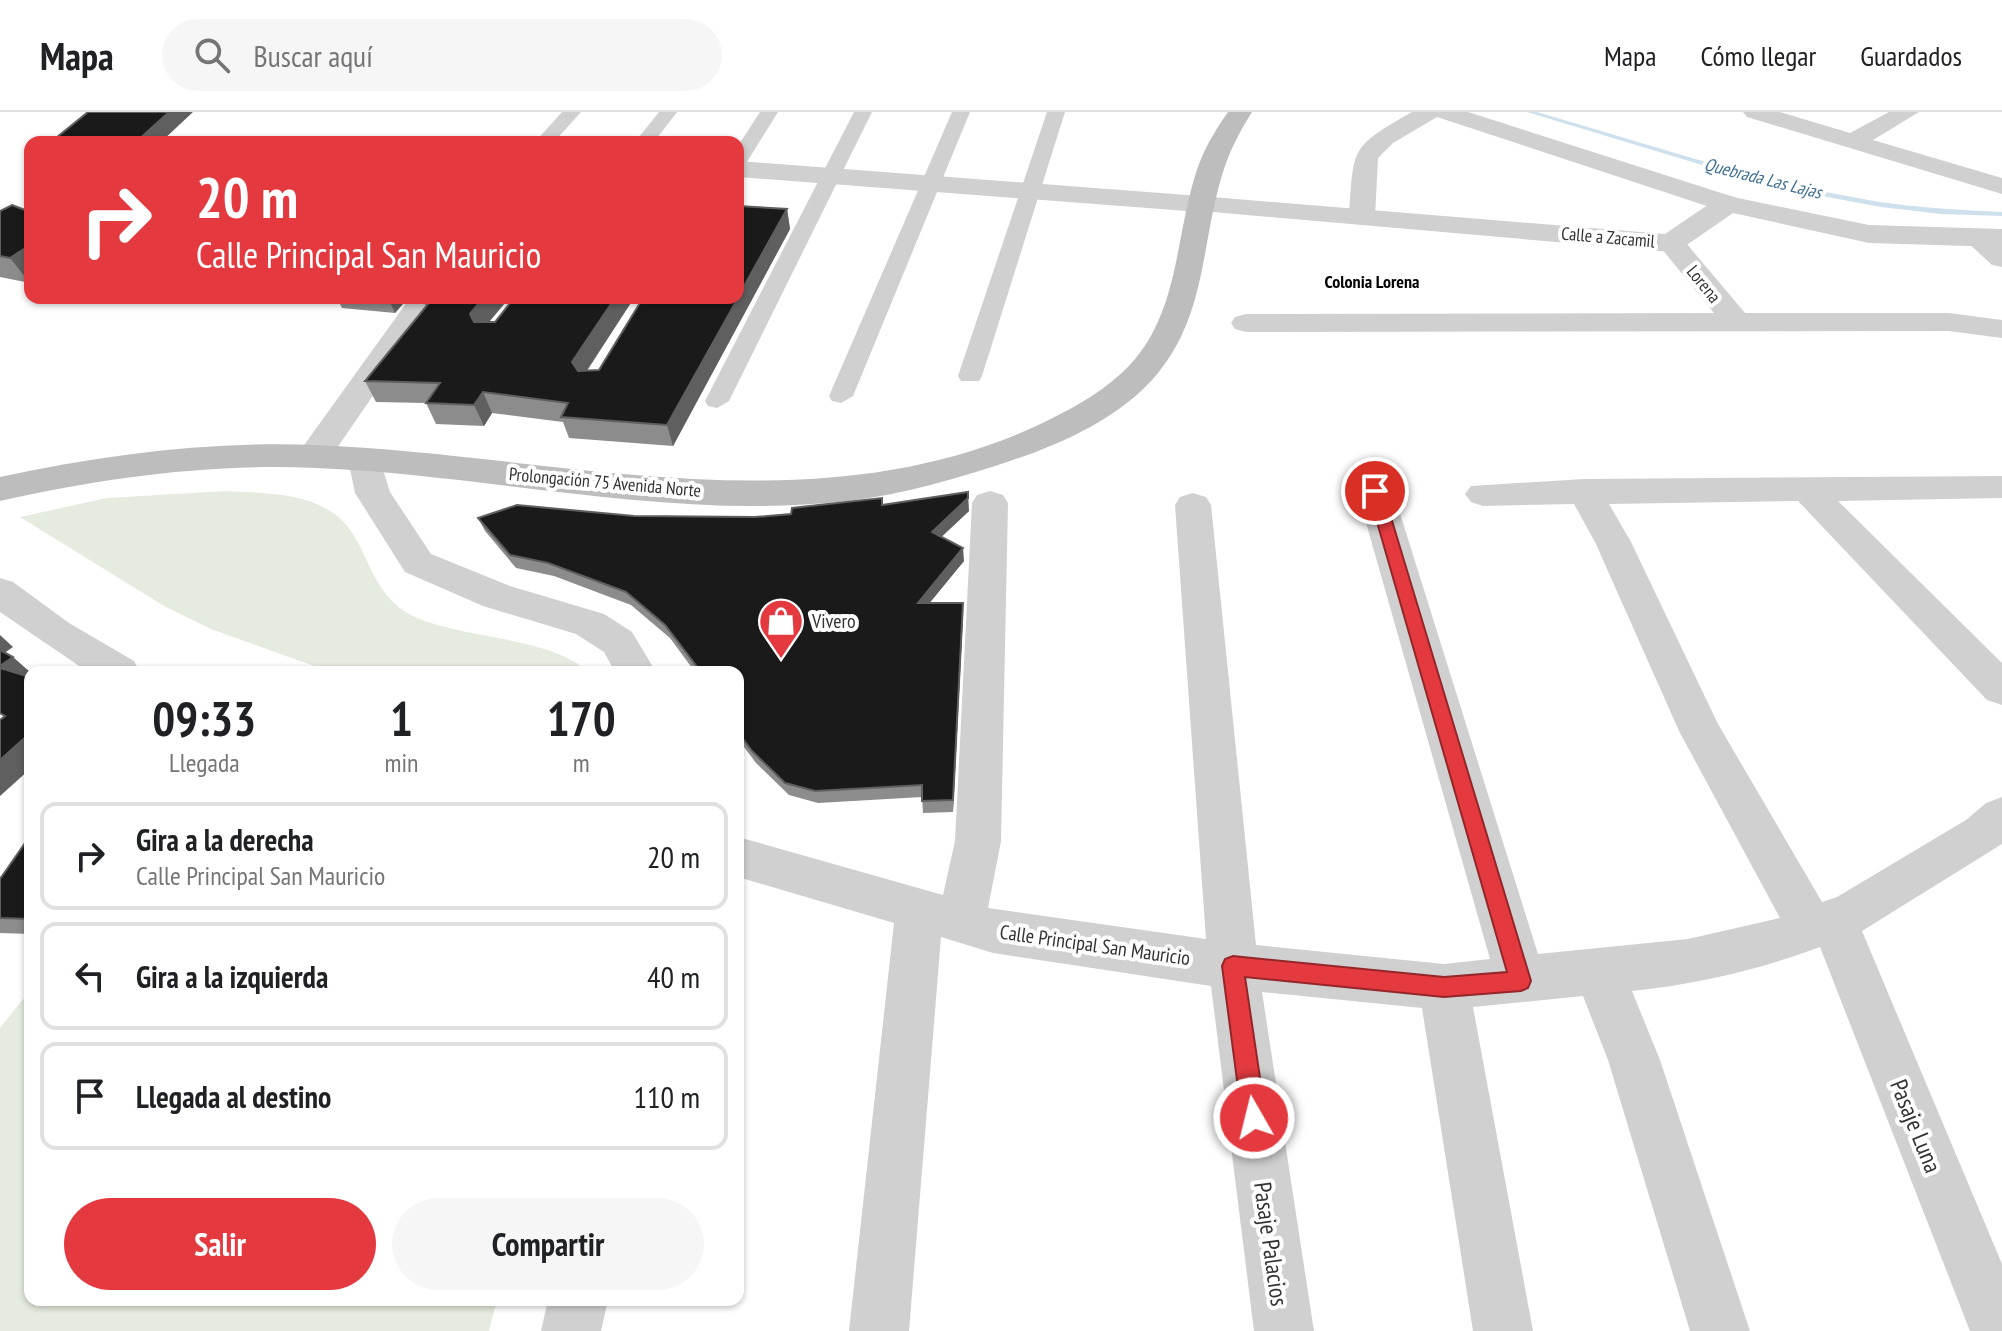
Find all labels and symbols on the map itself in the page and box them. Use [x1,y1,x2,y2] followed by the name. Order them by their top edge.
[1702,152,1826,204] water label: Quebrada Las Lajas
[1560,221,1657,253] street label: Calle a Zacamil
[1682,260,1726,308] street label: Lorena
[1324,270,1420,293] district label: Colonia Lorena
[1341,457,1409,525] pin
[508,462,702,502] street label: Prolongación 75 Avenida Norte
[757,597,805,660] shop icon: Vivero
[811,608,856,634] place label: Vivero
[998,919,1192,971] street label: Calle Principal San Mauricio
[1883,1075,1949,1177] street label: Pasaje Luna
[1212,1076,1296,1160] position arrow
[1247,1180,1295,1308] street label: Pasaje Palacios

